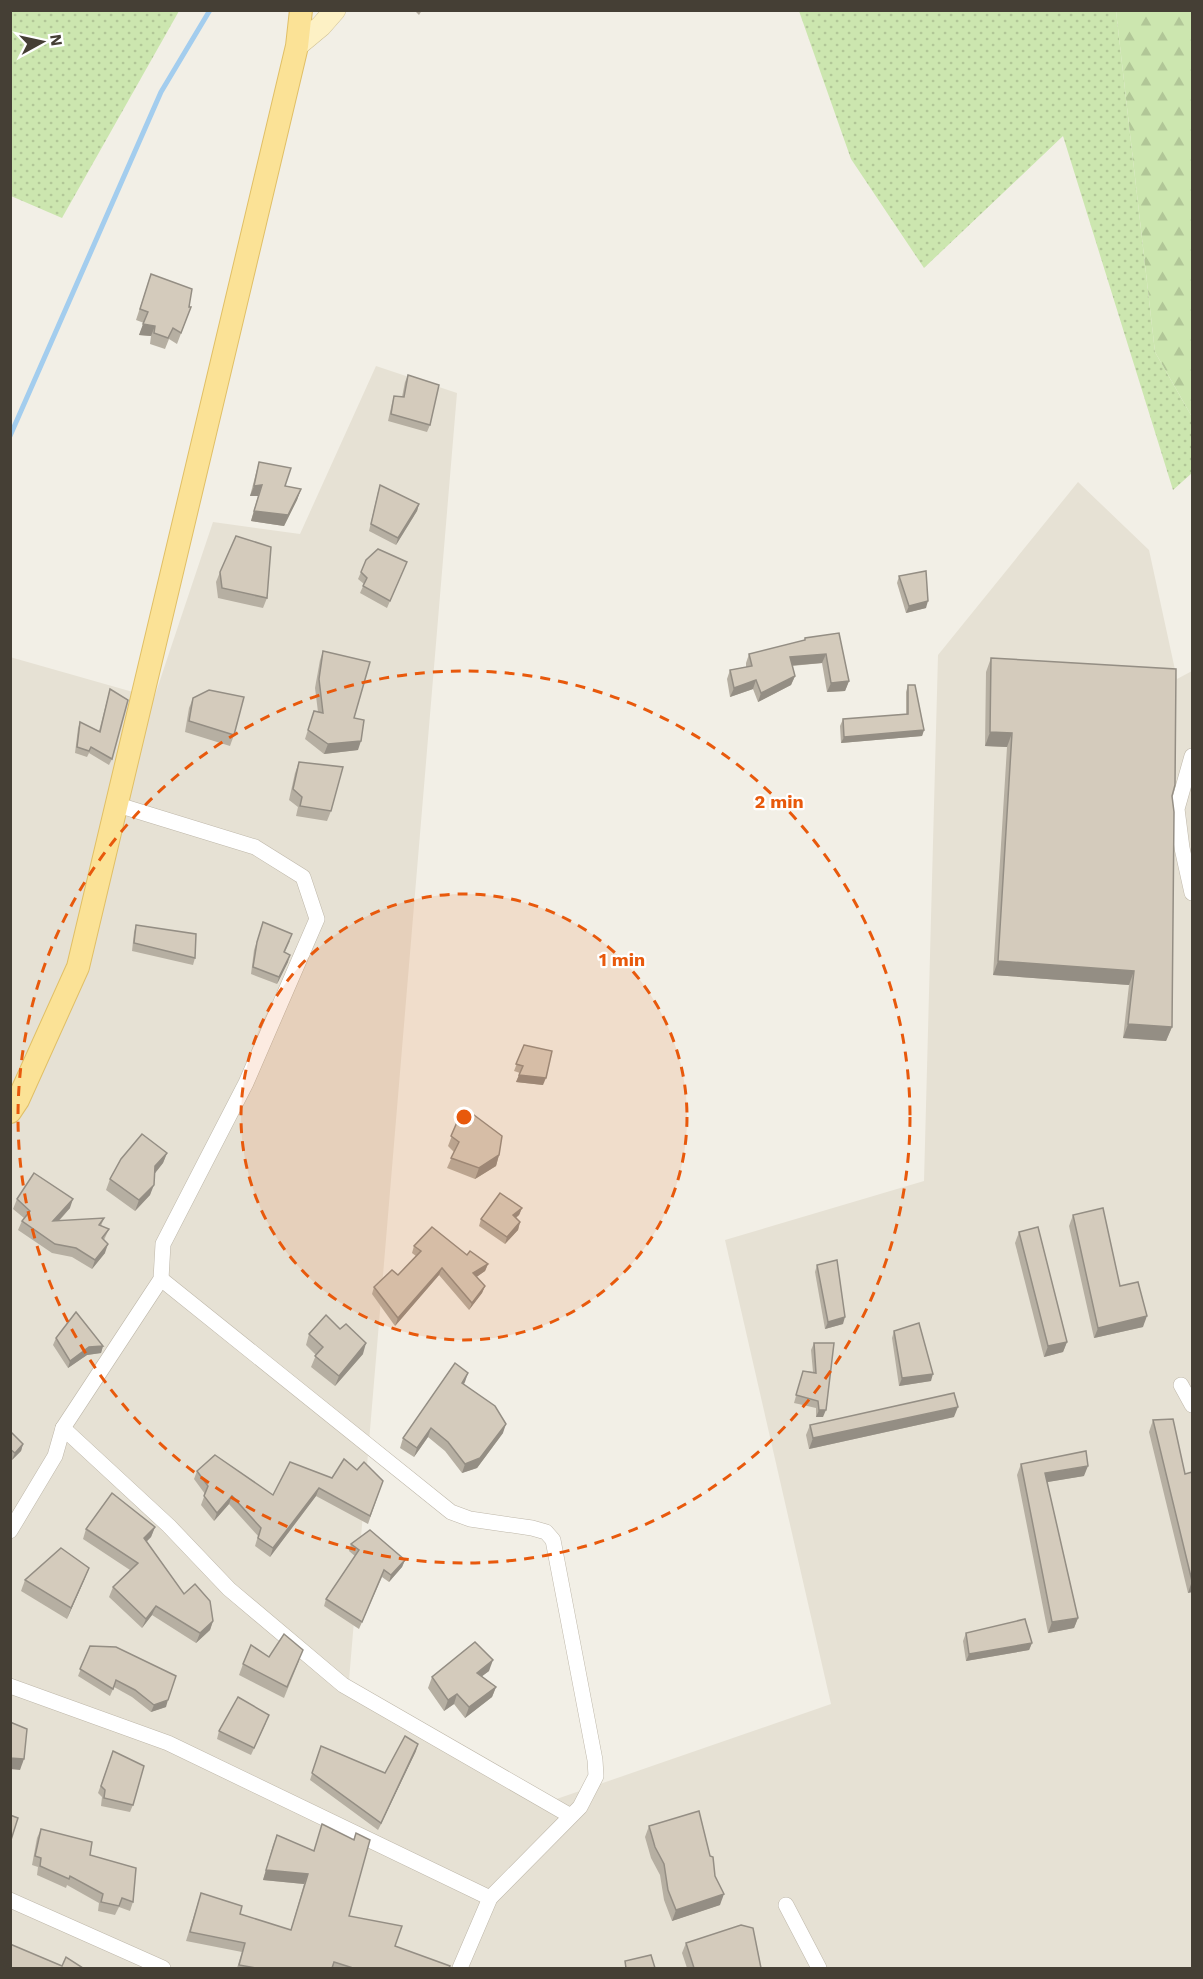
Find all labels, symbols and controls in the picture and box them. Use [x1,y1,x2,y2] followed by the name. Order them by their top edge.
[12,12,72,72] north arrow
[46,33,67,47] text: N
[754,791,804,812] text: 2 min
[599,949,645,970] text: 1 min
[454,1107,474,1127] centre of rings

